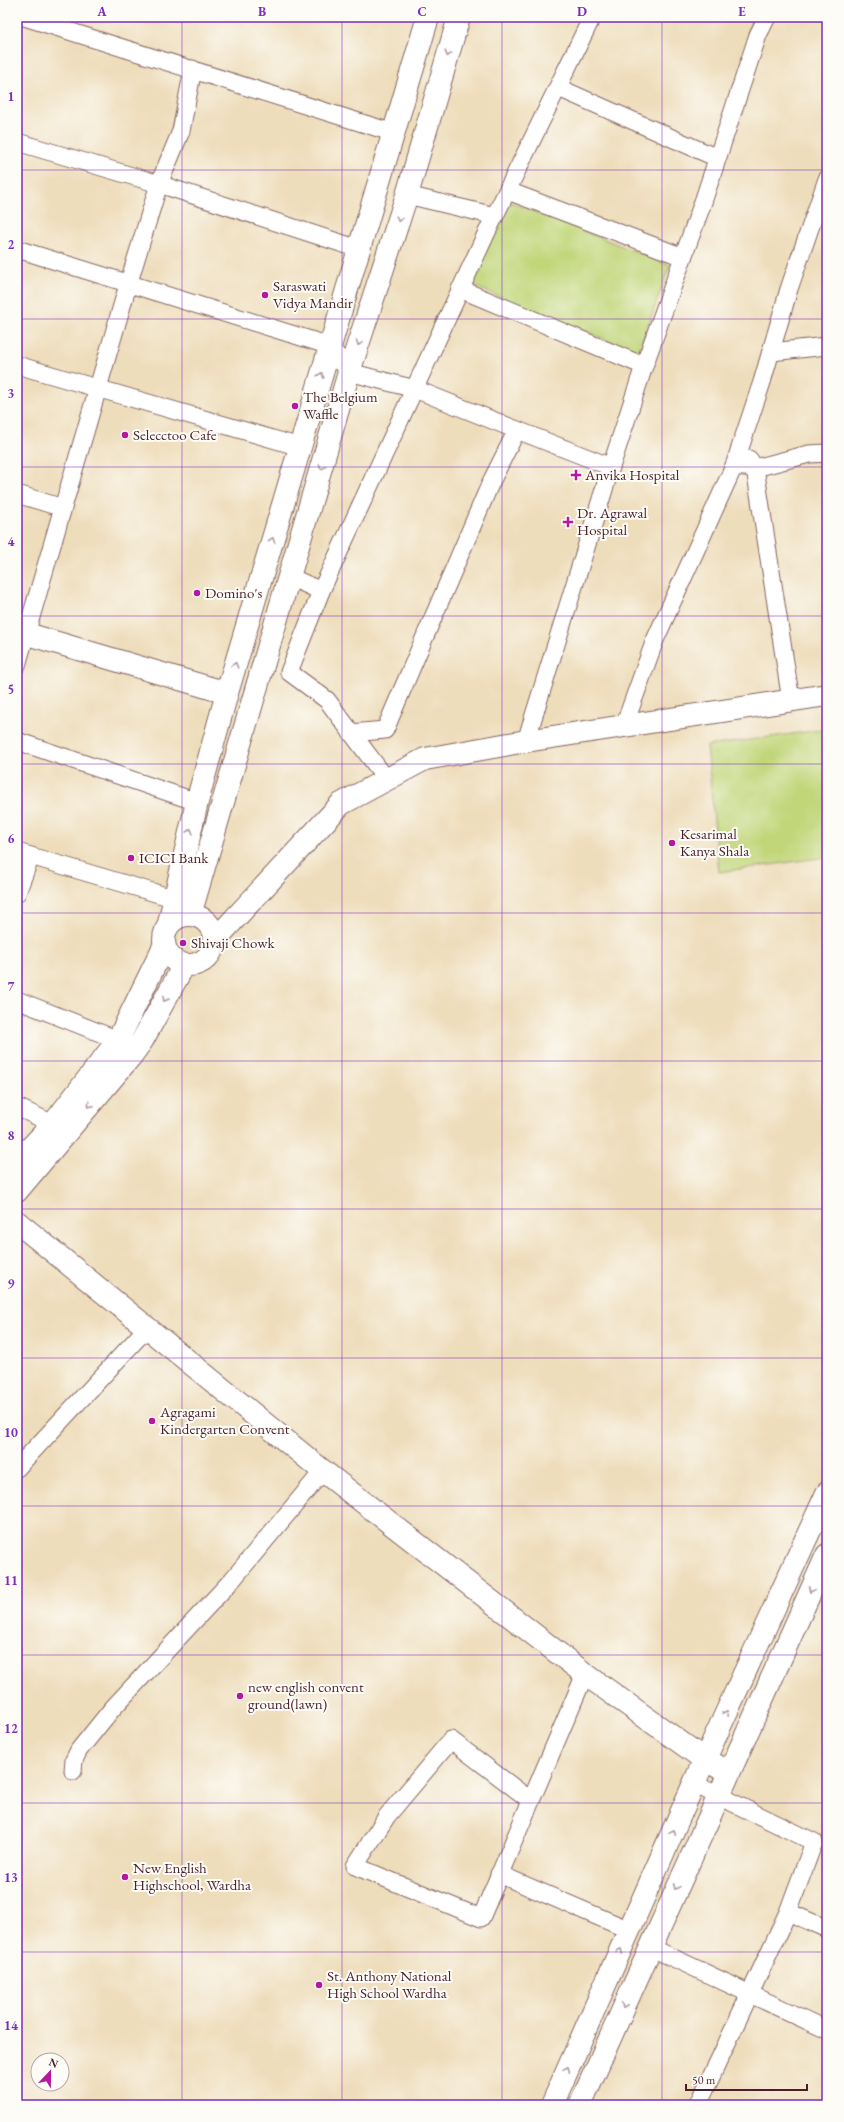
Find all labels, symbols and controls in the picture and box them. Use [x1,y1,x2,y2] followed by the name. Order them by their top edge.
[96,3,107,20] text: A
[258,3,266,20] text: B
[417,3,427,20] text: C
[577,3,587,20] text: D
[738,3,746,20] text: E
[444,51,453,58] one-way arrow
[8,88,15,105] text: 1
[395,216,404,223] one-way arrow
[8,236,15,253] text: 2
[273,276,353,312] place label: Saraswati Vidya Mandir
[260,290,270,300] marker: Saraswati Vidya Mandir
[355,339,364,346] one-way arrow
[316,372,325,379] one-way arrow
[8,385,15,402] text: 3
[303,387,378,423] place label: The Belgium Waffle
[290,401,300,411] marker: The Belgium Waffle
[133,425,217,444] place label: Selecctoo Cafe
[120,430,130,440] marker: Selecctoo Cafe
[318,464,327,471] one-way arrow
[584,465,680,484] place label: Anvika Hospital
[570,469,582,481] marker: Anvika Hospital
[577,503,647,539] place label: Dr. Agrawal Hospital
[562,516,574,528] marker: Dr. Agrawal Hospital
[8,533,15,550] text: 4
[267,537,276,544] one-way arrow
[205,583,262,602] place label: Domino's
[192,588,202,598] marker: Domino's
[230,662,239,669] one-way arrow
[8,681,14,698] text: 5
[680,824,749,860] place label: Kesarimal Kanya Shala
[186,828,194,834] one-way arrow
[8,830,15,847] text: 6
[667,838,677,848] marker: Kesarimal Kanya Shala
[139,848,209,867] place label: ICICI Bank
[126,853,136,863] marker: ICICI Bank
[191,933,275,952] place label: Shivaji Chowk
[178,938,188,948] marker: Shivaji Chowk
[8,978,15,995] text: 7
[163,995,170,1002] one-way arrow
[88,1100,95,1107] one-way arrow
[8,1127,15,1144] text: 8
[8,1275,15,1292] text: 9
[159,1402,290,1438] place label: Agragami Kindergarten Convent
[147,1416,157,1426] marker: Agragami Kindergarten Convent
[4,1424,18,1441] text: 10
[4,1572,18,1589] text: 11
[808,1586,816,1594] one-way arrow
[248,1677,364,1713] place label: new english convent ground(lawn)
[235,1691,245,1701] marker: new english convent ground(lawn)
[722,1710,730,1717] one-way arrow
[4,1720,18,1737] text: 12
[668,1828,676,1836] one-way arrow
[133,1858,251,1894] place label: New English Highschool, Wardha
[4,1869,18,1886] text: 13
[120,1872,130,1882] marker: New English Highschool, Wardha
[673,1884,681,1891] one-way arrow
[615,1947,623,1955] one-way arrow
[327,1966,452,2002] place label: St. Anthony National High School Wardha
[314,1980,324,1990] marker: St. Anthony National High School Wardha
[620,2003,628,2010] one-way arrow
[4,2017,18,2034] text: 14
[30,2052,70,2092] north arrow
[47,2055,61,2071] text: N
[562,2066,570,2074] one-way arrow
[686,2066,807,2092] scale bar
[692,2072,716,2088] text: 50 m

